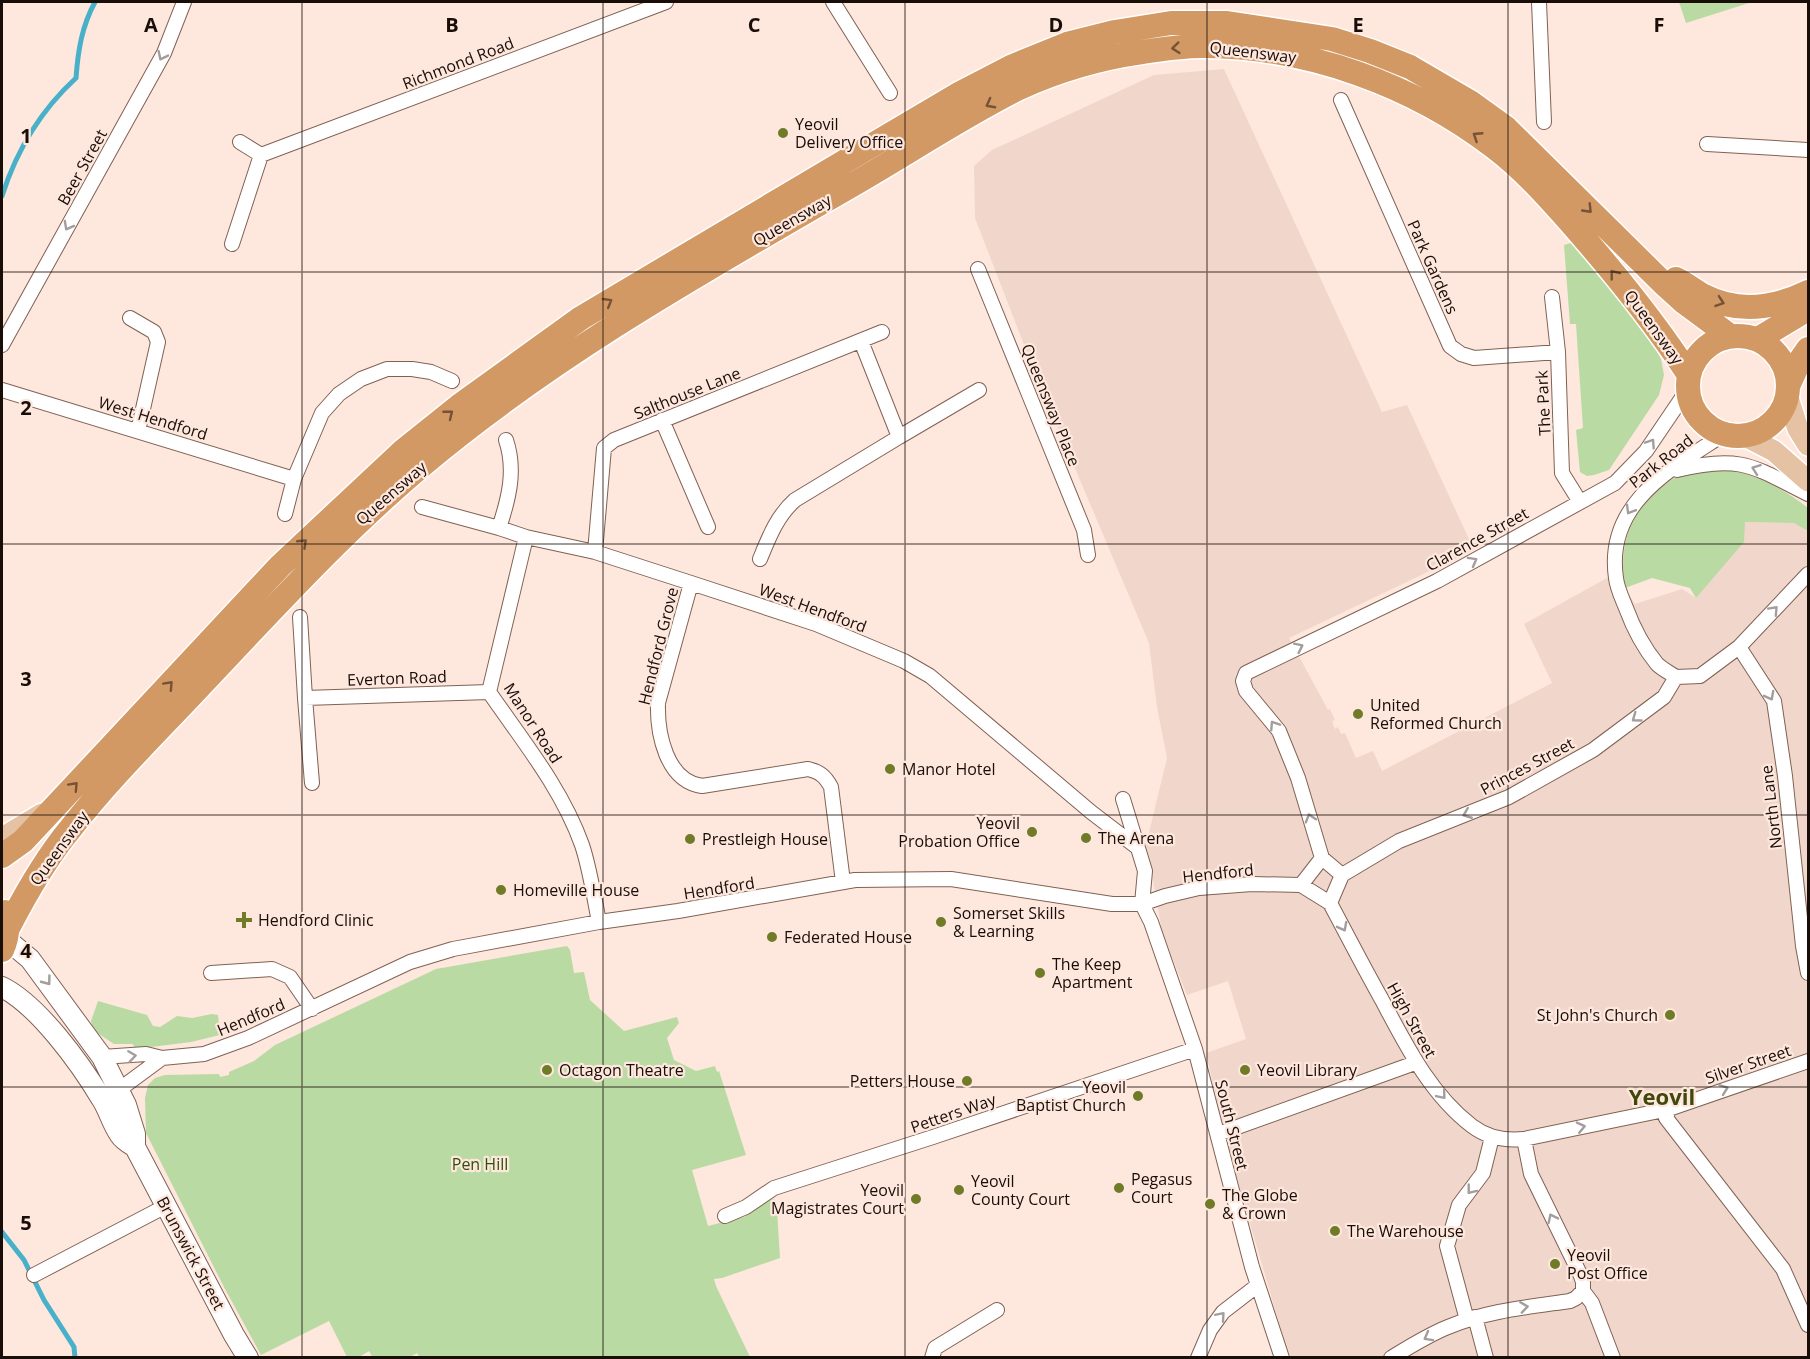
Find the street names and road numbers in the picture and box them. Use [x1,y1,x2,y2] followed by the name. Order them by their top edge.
[399,32,517,94] street label: Richmond Road
[1208,36,1298,68] street label: Queensway
[52,125,112,209] street label: Beer Street
[749,188,836,251] street label: Queensway
[1402,216,1464,318] street label: Park Gardens
[1620,285,1689,369] street label: Queensway
[1016,340,1086,470] street label: Queensway Place
[630,362,744,424] street label: Salthouse Lane
[1530,369,1556,436] street label: The Park
[96,391,210,445] street label: West Hendford
[1624,429,1698,493] street label: Park Road
[351,456,432,530] street label: Queensway
[1422,502,1532,576] street label: Clarence Street
[756,578,870,638] street label: West Hendford
[633,585,683,707] street label: Hendford Grove
[347,665,447,691] street label: Everton Road
[499,679,567,767] street label: Manor Road
[1476,732,1578,800] street label: Princes Street
[1755,764,1787,850] street label: North Lane
[25,806,94,890] street label: Queensway
[1181,858,1255,888] street label: Hendford
[682,872,756,904] street label: Hendford
[1382,978,1442,1062] street label: High Street
[214,993,288,1041] street label: Hendford
[1702,1039,1794,1089] street label: Silver Street
[1210,1077,1254,1173] street label: South Street
[907,1088,1000,1138] street label: Petters Way
[152,1192,230,1314] street label: Brunswick Street

